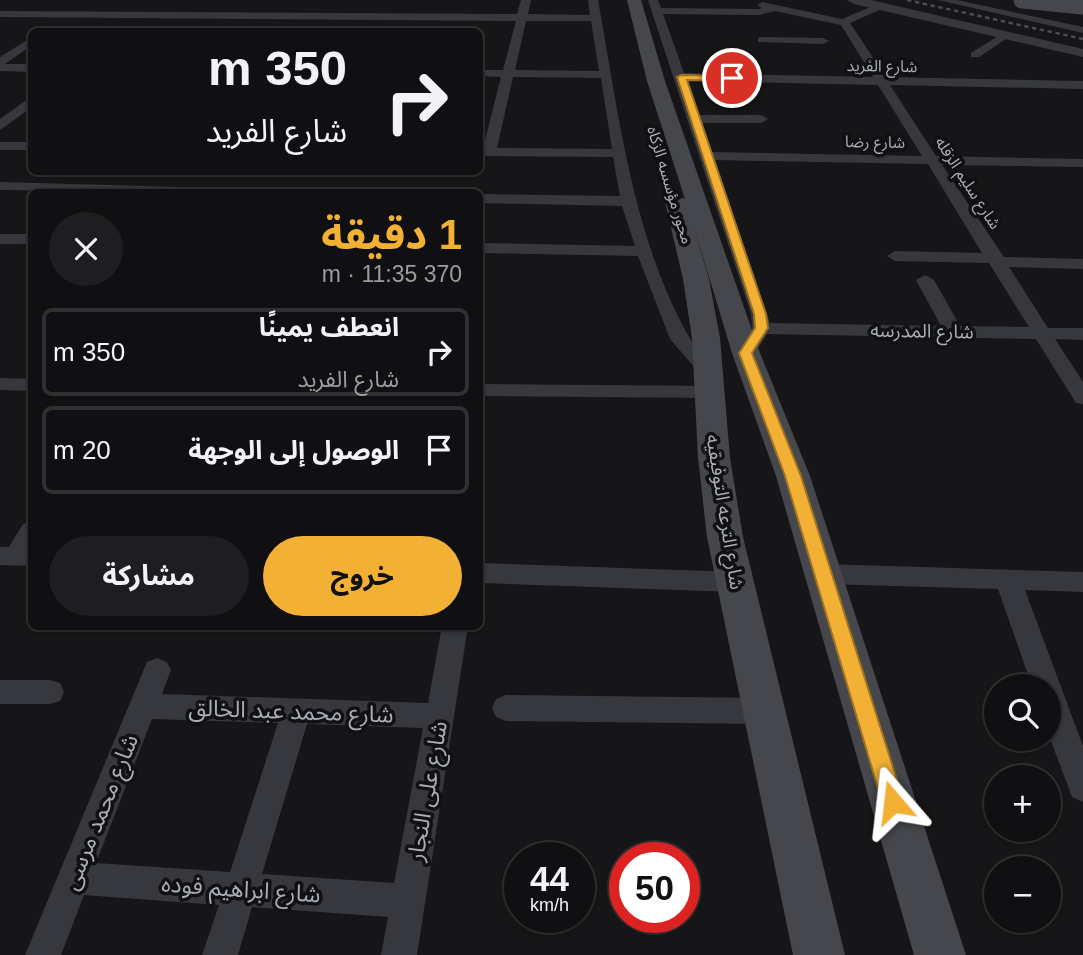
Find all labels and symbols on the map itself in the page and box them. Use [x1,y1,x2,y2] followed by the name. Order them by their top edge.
[702,48,762,108] pin
[846,57,917,79] street label: شارع الفريد
[643,124,696,246] street label: محور مؤسسه الزكاه
[845,133,905,155] street label: شارع رضا
[929,134,1004,234] street label: شارع سليم الزقله
[870,320,974,345] street label: شارع المدرسه
[699,433,748,592] street label: شارع الترعه التوفيقيه
[188,694,394,732] street label: شارع محمد عبد الخالق
[402,719,456,865] street label: شارع على النجار
[57,730,147,895] street label: شارع محمد مرسى
[856,765,930,839] position arrow
[609,842,700,933] speed limit sign: 50
[160,870,321,912] street label: شارع ابراهيم فوده

